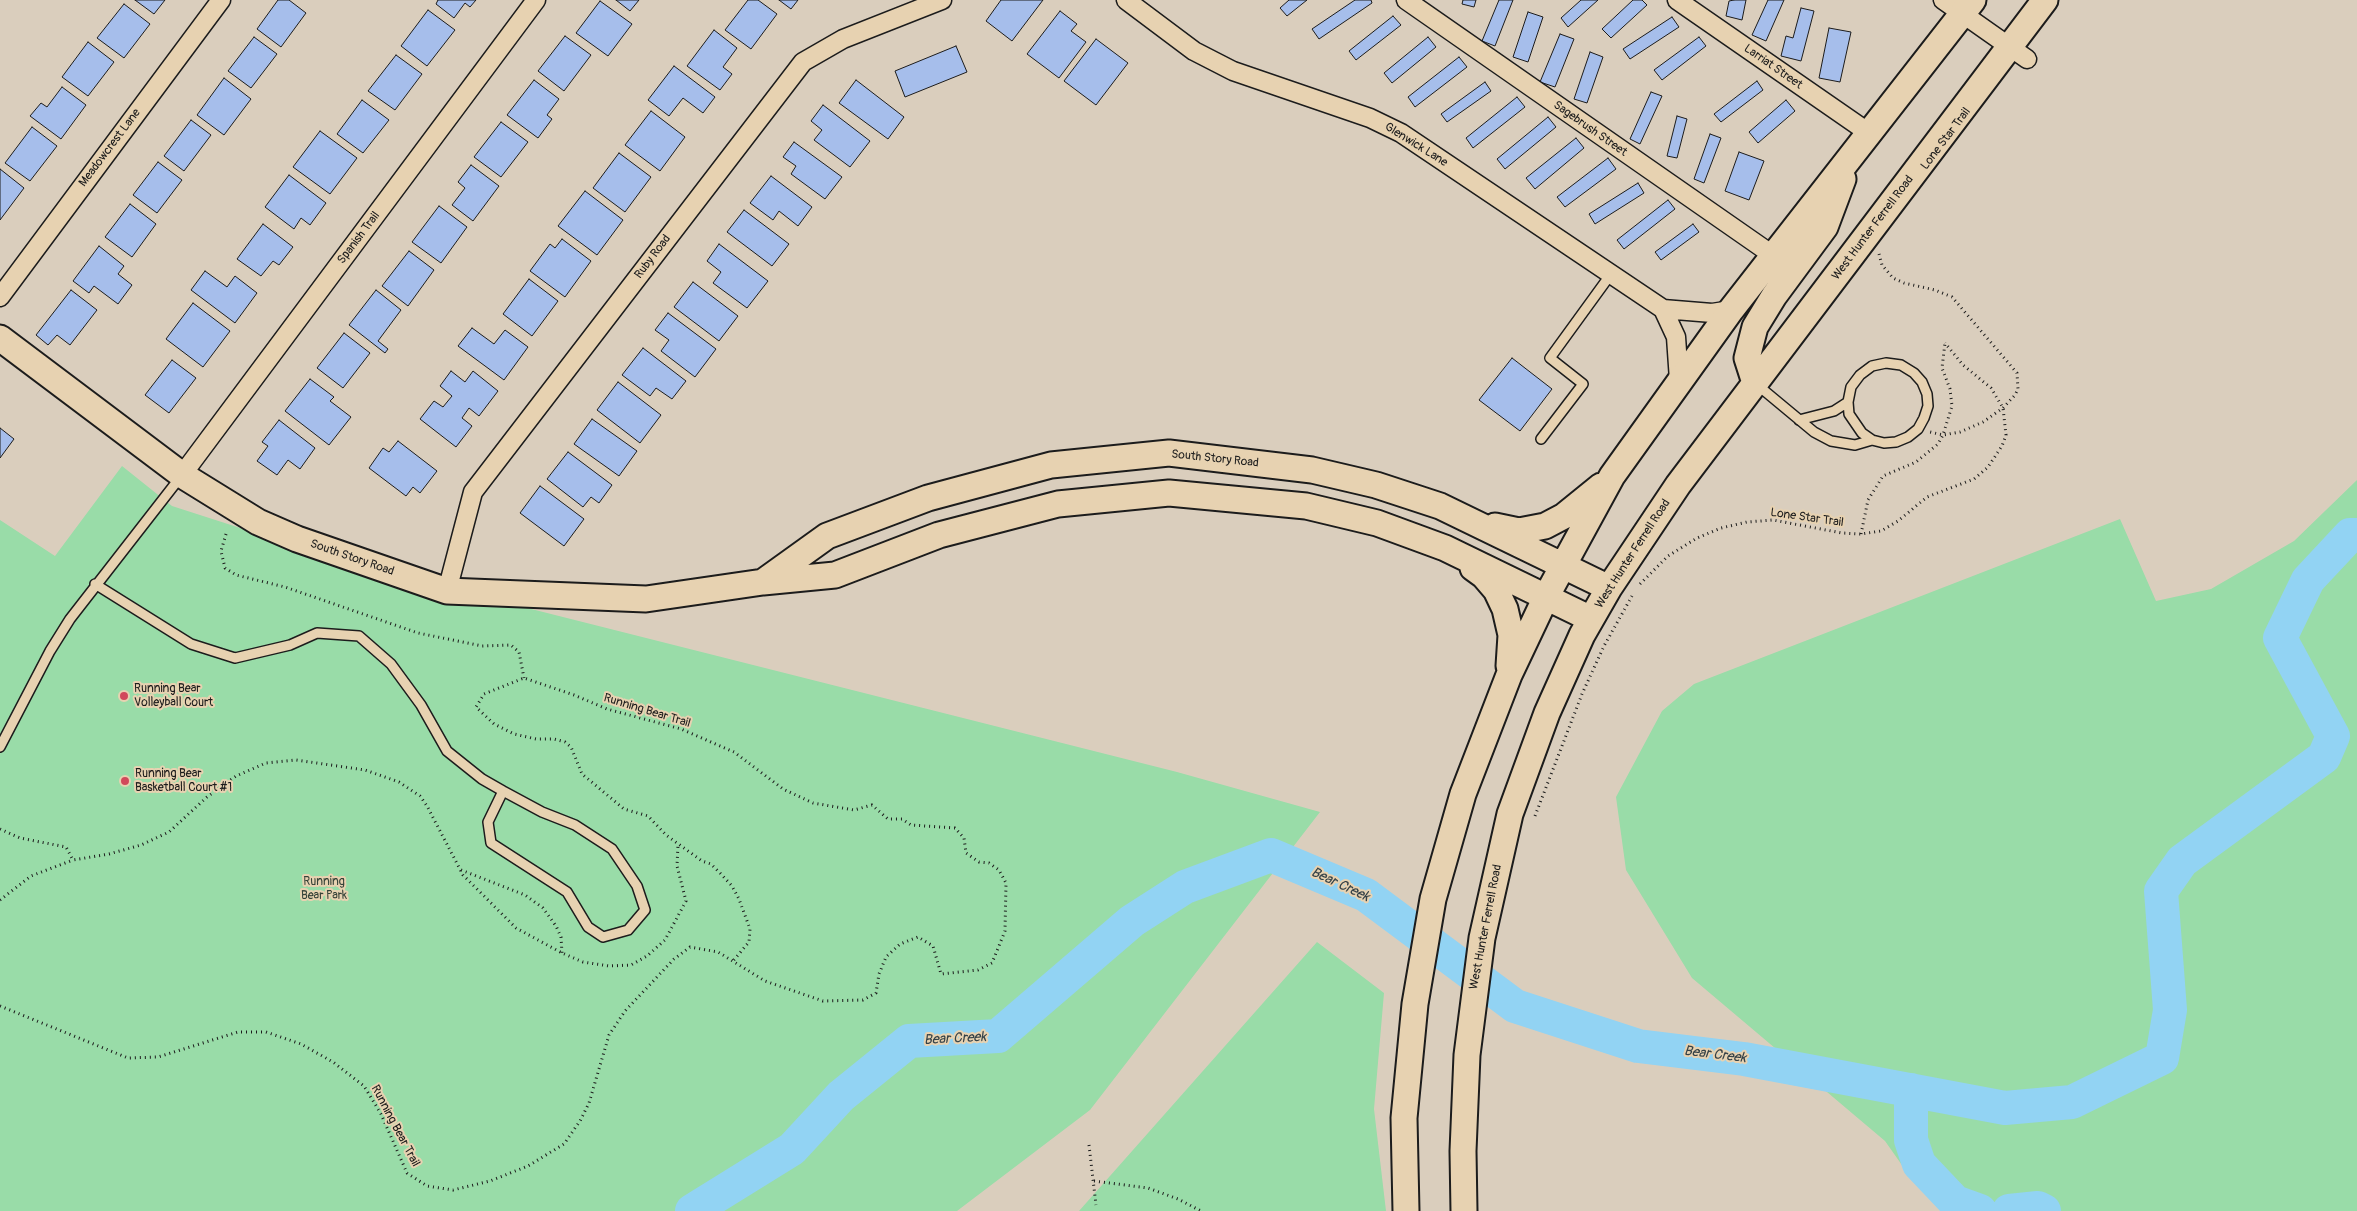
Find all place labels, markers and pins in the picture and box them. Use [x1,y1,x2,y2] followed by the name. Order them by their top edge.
[134,682,213,710] place label: Running Bear Volleyball Court
[118,690,130,702] marker: Running Bear Volleyball Court
[135,767,232,795] place label: Running Bear Basketball Court #1
[119,775,131,787] marker: Running Bear Basketball Court #1

